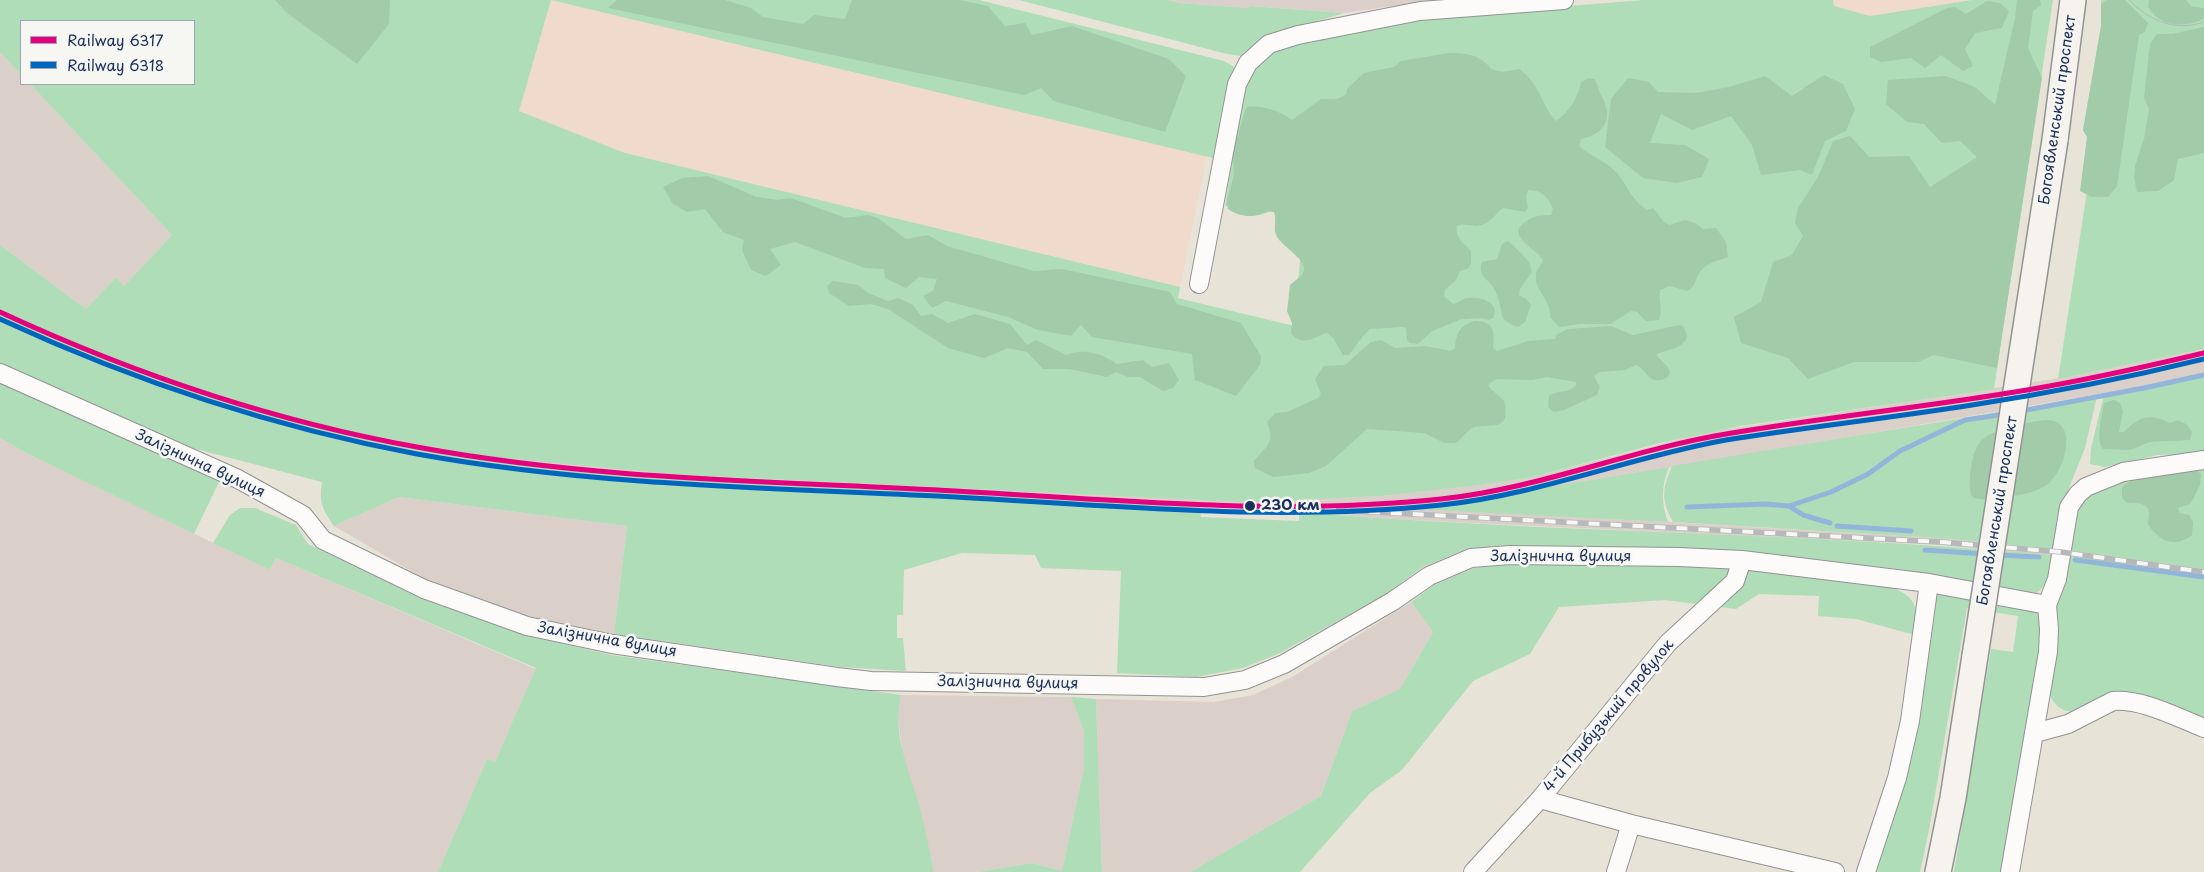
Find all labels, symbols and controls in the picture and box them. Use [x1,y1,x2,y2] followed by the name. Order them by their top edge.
[2036,14,2080,206] street label: Богоявленський проспект
[20,20,195,85] legend
[67,28,164,51] text: Railway 6317
[67,53,164,76] text: Railway 6318
[1974,415,2022,607] street label: Богоявленський проспект
[132,426,268,502] street label: Залізнична вулиця
[1261,497,1320,515] place label: 230 км
[1243,499,1257,513] marker: 230 км
[1491,548,1631,566] street label: Залізнична вулиця
[536,619,678,661] street label: Залізнична вулиця
[1540,636,1678,796] street label: 4-й Прибузький провулок
[937,673,1079,693] street label: Залізнична вулиця

